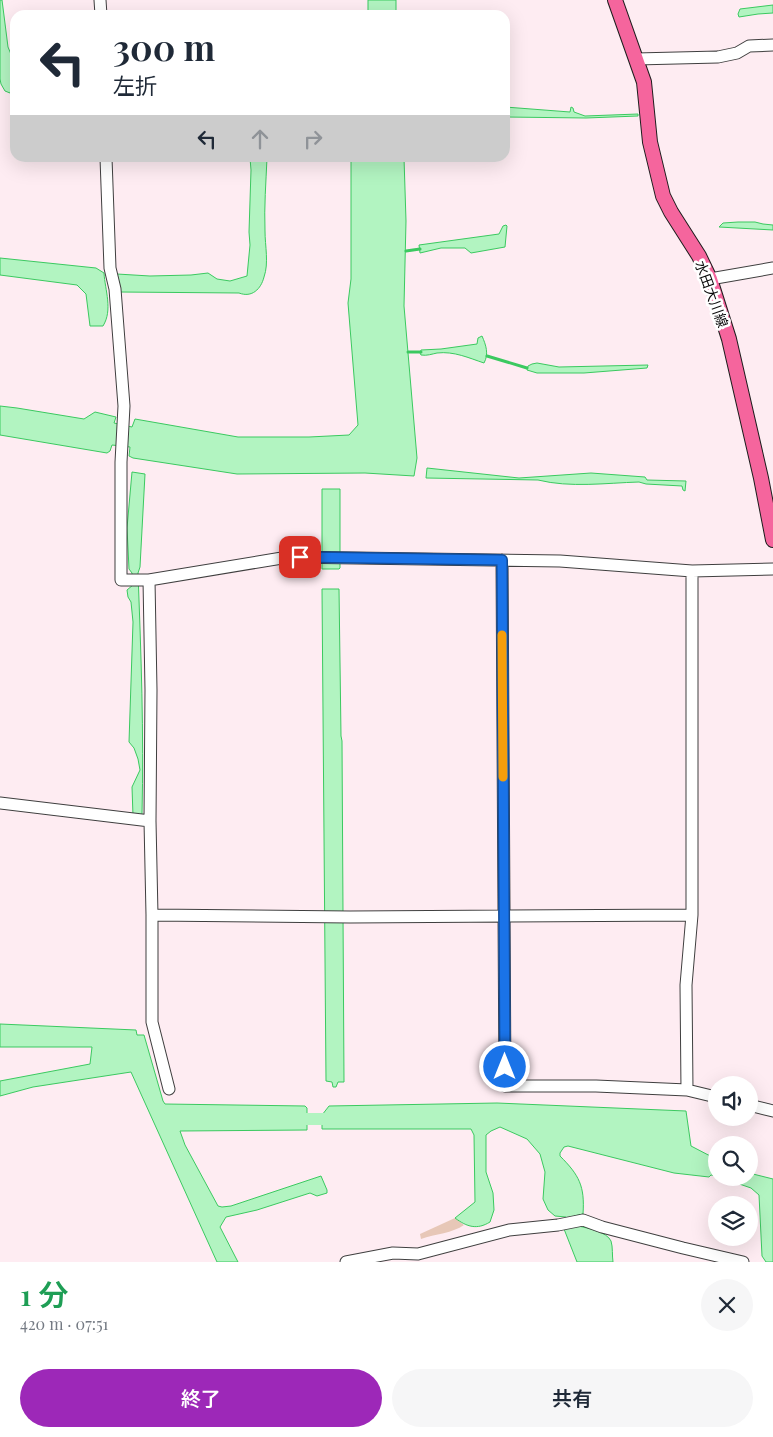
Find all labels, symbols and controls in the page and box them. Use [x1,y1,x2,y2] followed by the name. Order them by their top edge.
[113,23,215,70] text: 300 m
[30,30,95,95] icon: left
[113,70,157,100] text: 左折
[193,125,221,153] icon: left
[246,125,274,153] icon: ahead
[299,125,327,153] icon: right
[691,258,733,330] street label: 水田大川線
[279,536,321,578] pin
[286,543,314,571] icon: arrive
[478,1040,530,1092] position arrow
[708,1076,758,1246] map controls
[708,1076,758,1126] button: sound
[708,1136,758,1186] button: search
[708,1196,758,1246] button: layers
[20,1274,69,1314] text: 1 分
[701,1279,753,1331] button: close
[20,1313,108,1334] text: 420 m · 07:51
[20,1369,382,1427] button: 終了
[392,1369,753,1427] button: 共有

